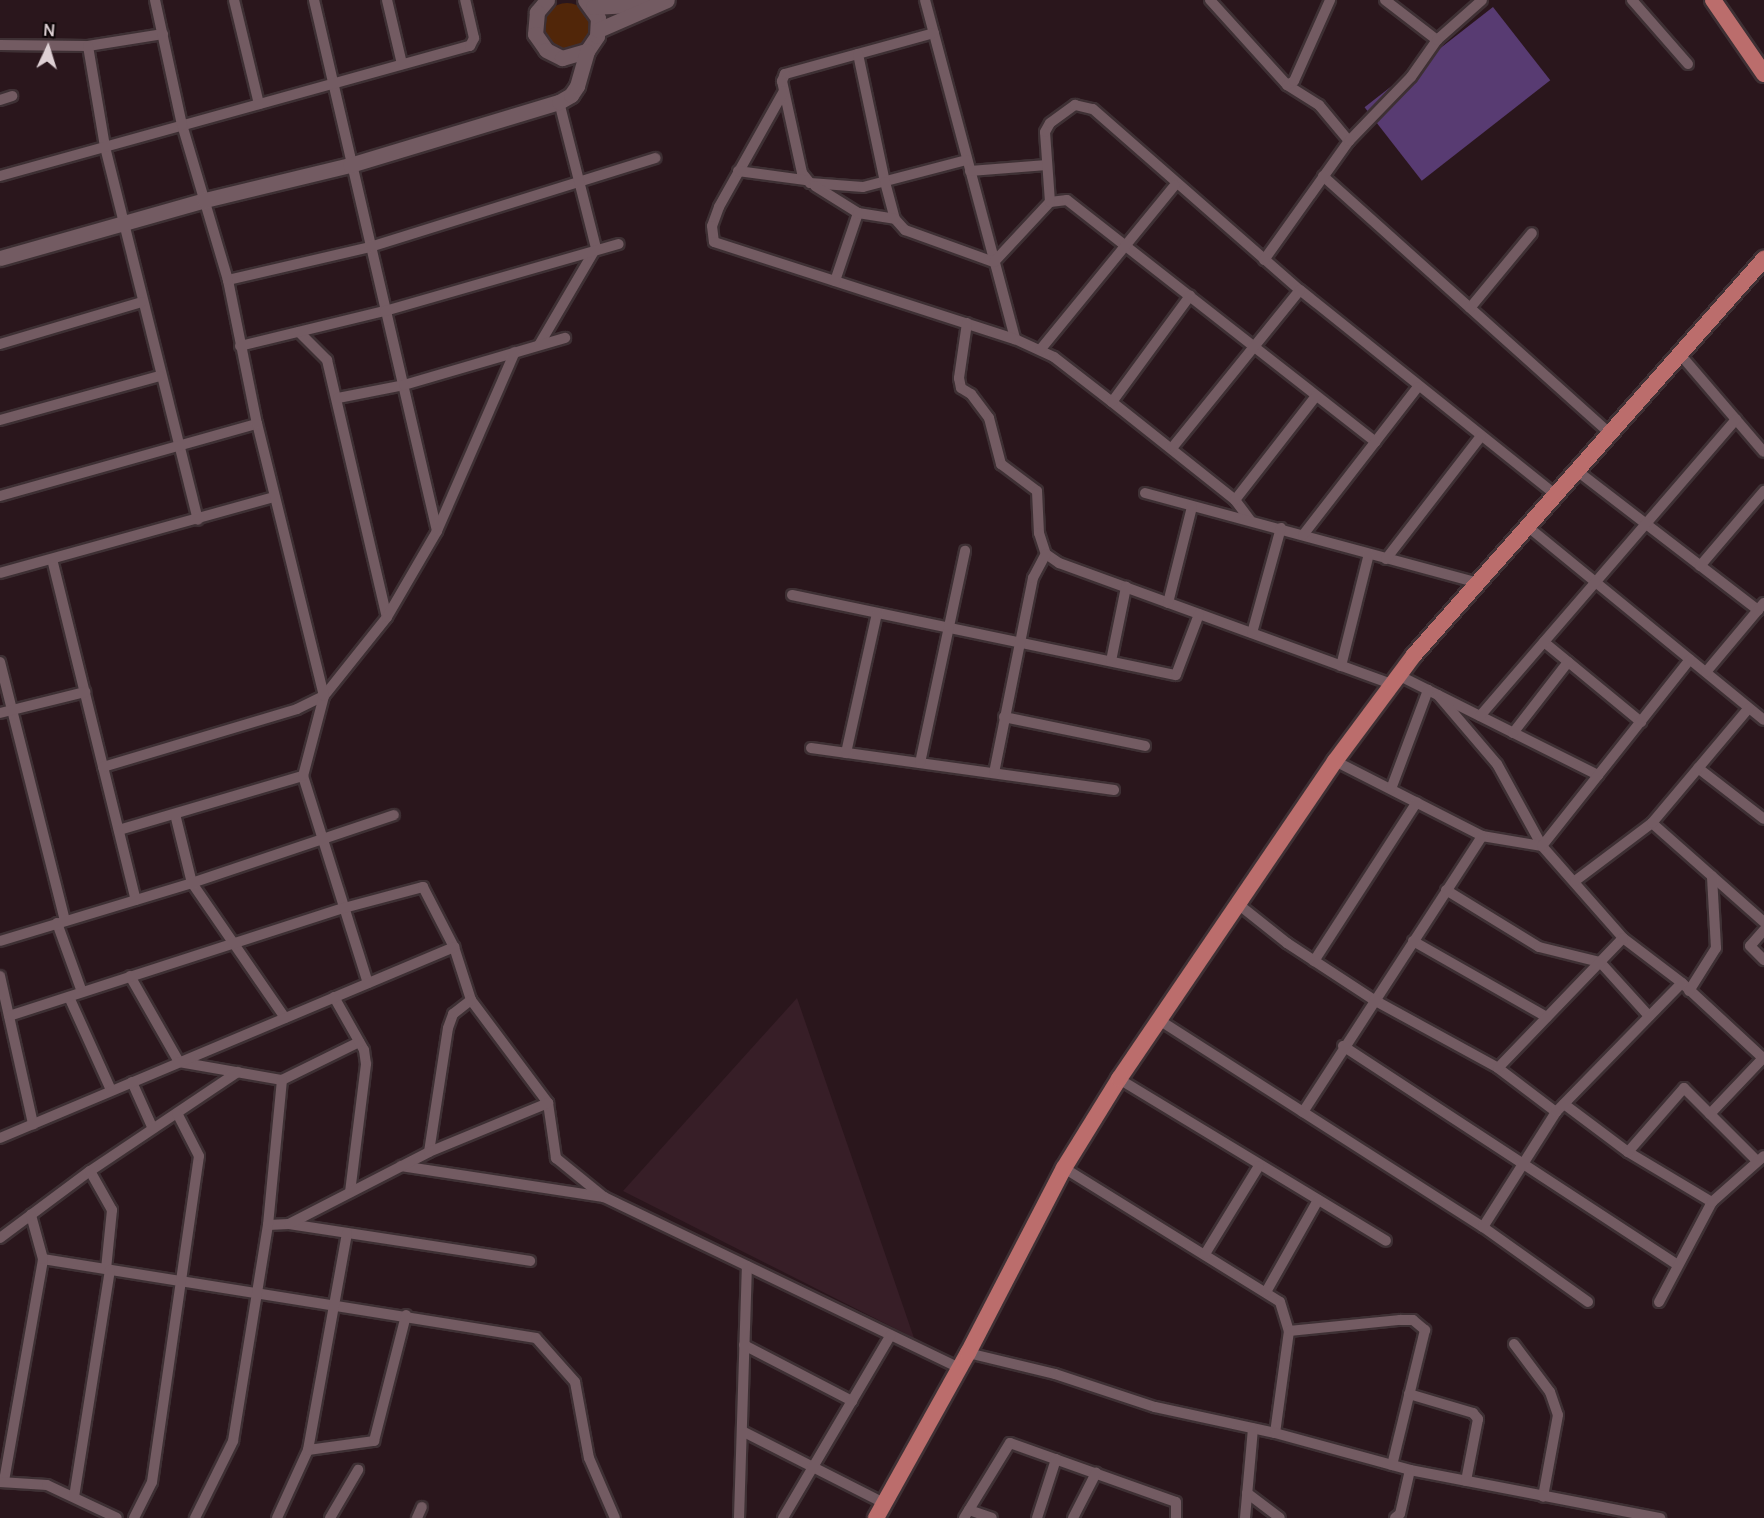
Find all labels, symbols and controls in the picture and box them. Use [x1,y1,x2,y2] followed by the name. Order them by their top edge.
[18,18,78,78] north arrow
[43,19,56,41] text: N

